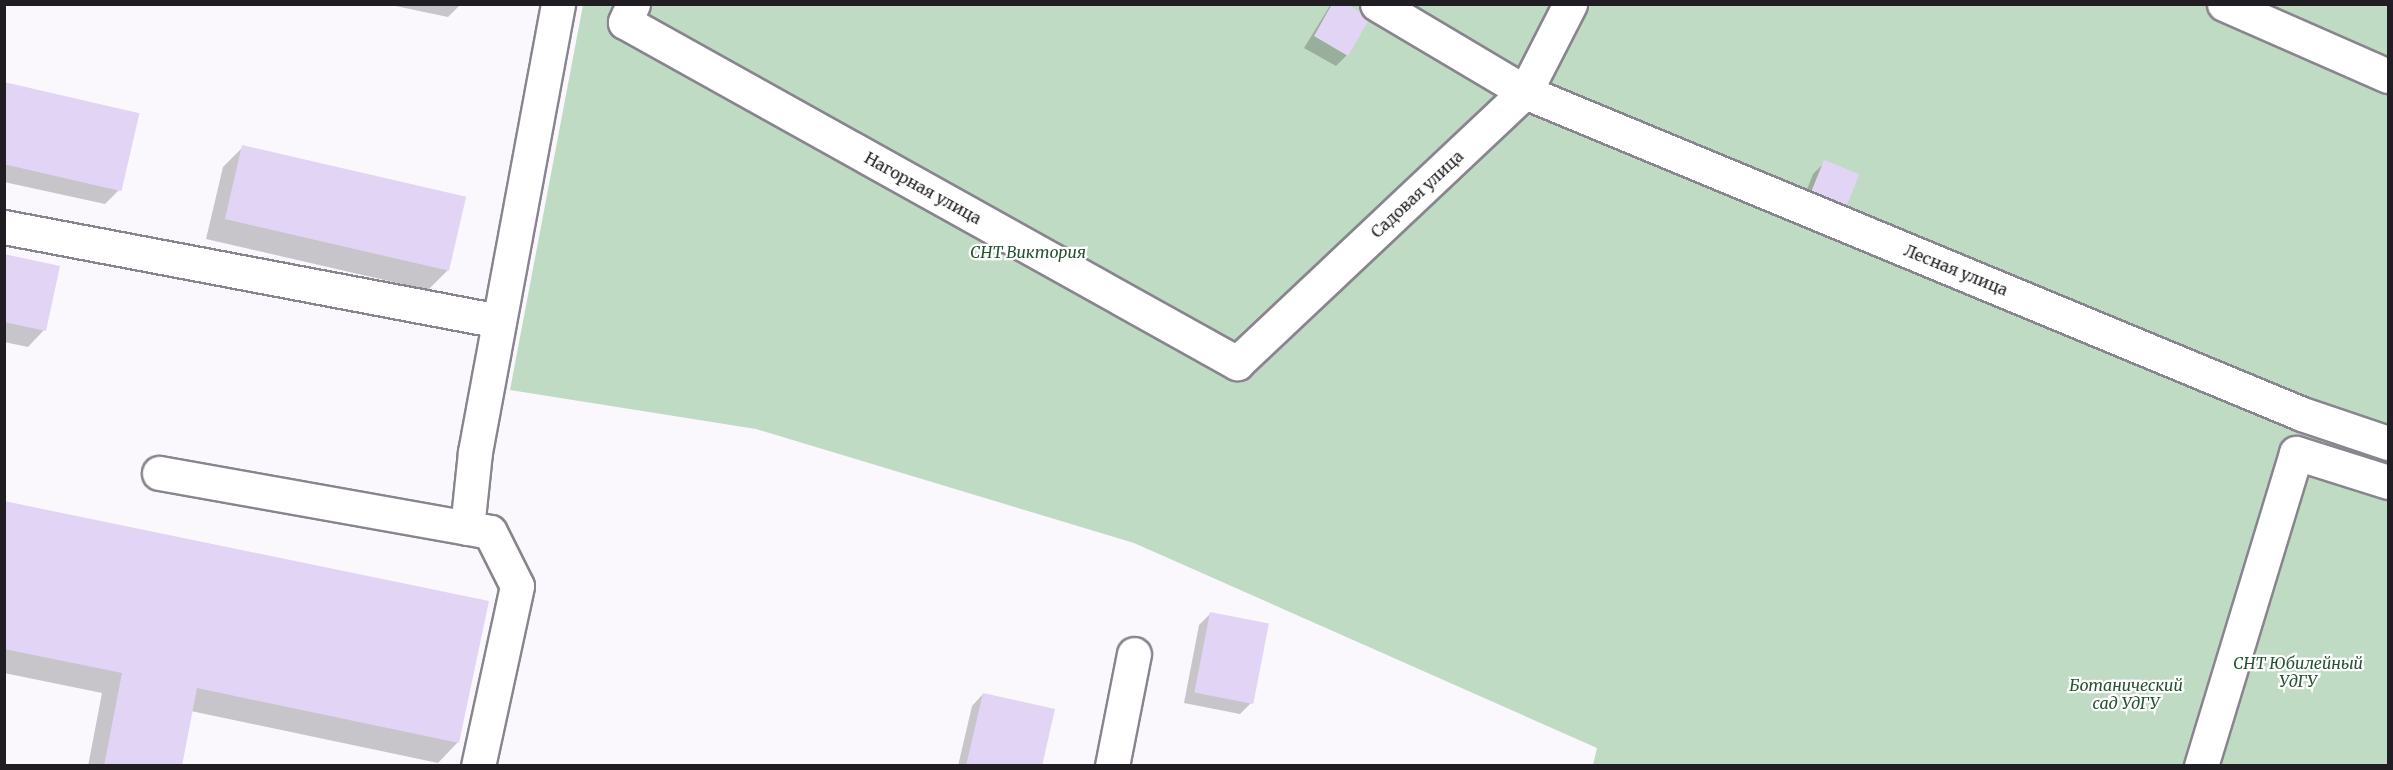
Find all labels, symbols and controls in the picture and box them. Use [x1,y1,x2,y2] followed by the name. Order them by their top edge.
[1367,146,1467,242] street label: Садовая улица
[861,148,985,228] street label: Нагорная улица
[1901,240,2011,300] street label: Лесная улица
[970,242,1086,262] park label: СНТ Виктория
[2233,653,2363,691] park label: СНТ Юбилейный УдГУ
[2069,675,2183,713] park label: Ботанический сад УдГУ

